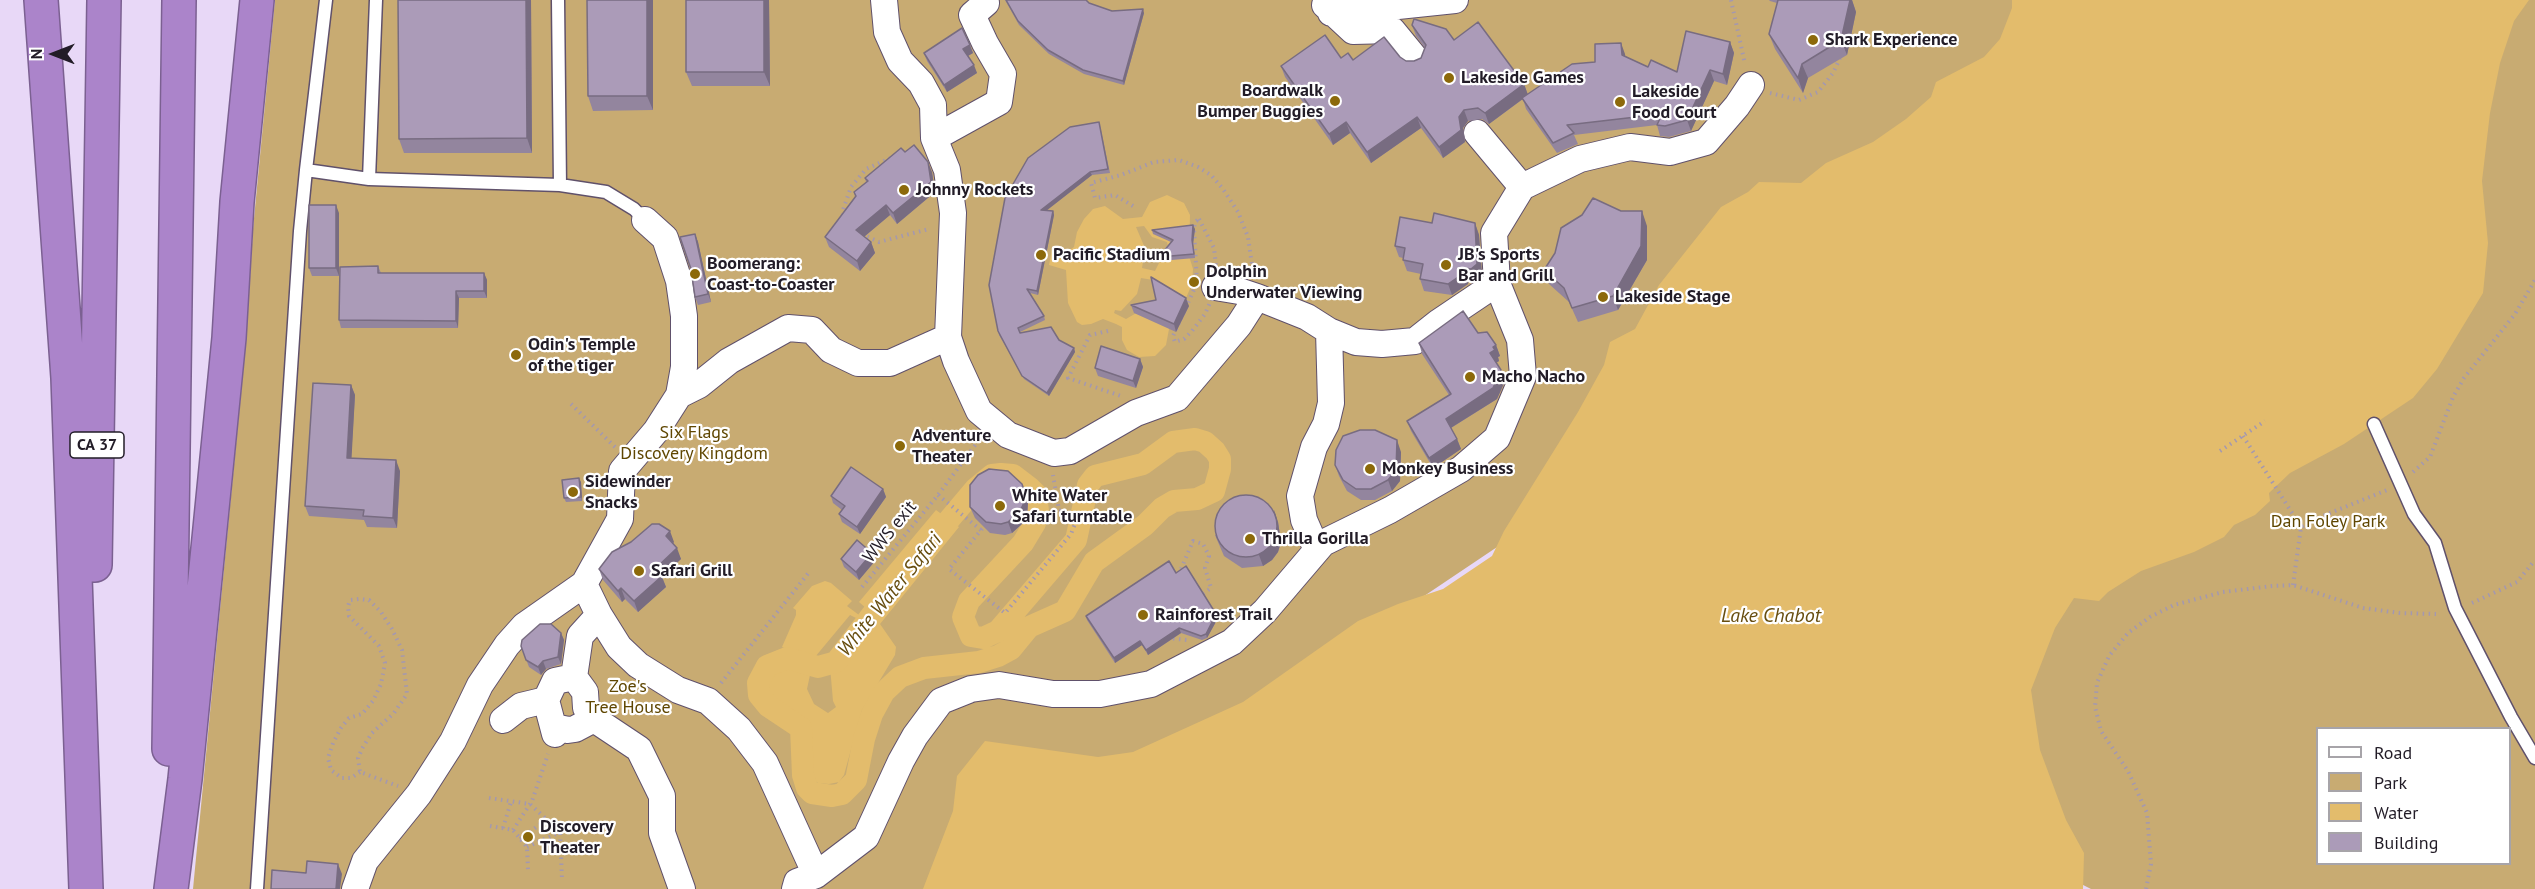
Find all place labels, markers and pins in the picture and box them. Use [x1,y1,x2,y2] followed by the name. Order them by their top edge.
[1825,29,1957,51] place label: Shark Experience
[1806,33,1820,47] marker: Shark Experience
[1461,67,1584,89] place label: Lakeside Games
[1442,71,1456,85] marker: Lakeside Games
[1197,80,1323,122] place label: Boardwalk Bumper Buggies
[1632,81,1717,124] place label: Lakeside Food Court
[1328,94,1342,108] marker: Boardwalk Bumper Buggies
[1613,95,1627,109] marker: Lakeside Food Court
[916,179,1033,201] place label: Johnny Rockets
[897,183,911,197] marker: Johnny Rockets
[1053,244,1170,266] place label: Pacific Stadium
[1458,244,1554,286] place label: JB's Sports Bar and Grill
[1034,248,1048,262] marker: Pacific Stadium
[707,253,835,296] place label: Boomerang: Coast-to-Coaster
[1439,258,1453,272] marker: JB's Sports Bar and Grill
[1206,261,1362,304] place label: Dolphin Underwater Viewing
[688,267,702,281] marker: Boomerang: Coast-to-Coaster
[1187,275,1201,289] marker: Dolphin Underwater Viewing
[1615,286,1730,308] place label: Lakeside Stage
[1596,290,1610,304] marker: Lakeside Stage
[528,334,636,376] place label: Odin's Temple of the tiger
[509,348,523,362] marker: Odin's Temple of the tiger
[1482,366,1585,388] place label: Macho Nacho
[1463,370,1477,384] marker: Macho Nacho
[912,425,991,468] place label: Adventure Theater
[893,439,907,453] marker: Adventure Theater
[1382,458,1513,480] place label: Monkey Business
[1363,462,1377,476] marker: Monkey Business
[585,471,671,514] place label: Sidewinder Snacks
[566,485,580,499] marker: Sidewinder Snacks
[1012,485,1132,528] place label: White Water Safari turntable
[993,499,1007,513] marker: White Water Safari turntable
[1262,528,1369,550] place label: Thrilla Gorilla
[1243,532,1257,546] marker: Thrilla Gorilla
[651,560,733,582] place label: Safari Grill
[632,564,646,578] marker: Safari Grill
[1155,604,1272,626] place label: Rainforest Trail
[1136,608,1150,622] marker: Rainforest Trail
[540,816,614,858] place label: Discovery Theater
[521,830,535,844] marker: Discovery Theater

